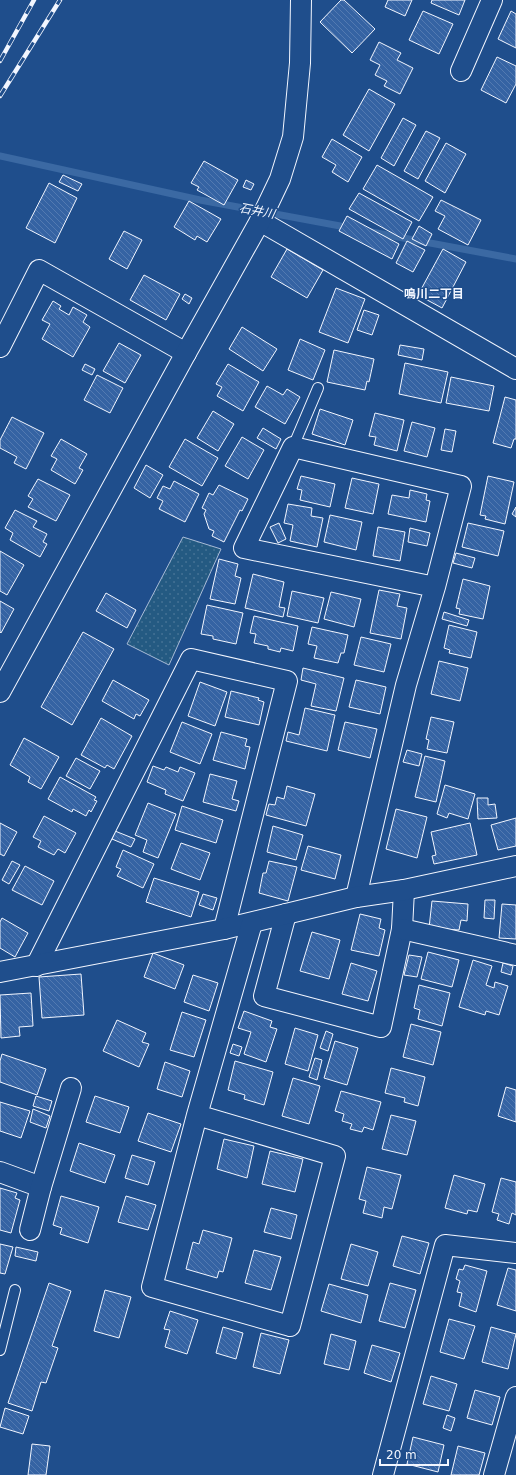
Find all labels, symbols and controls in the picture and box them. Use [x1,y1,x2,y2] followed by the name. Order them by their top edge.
[238,201,278,222] water label: 石井川
[404,287,464,301] district label: 鳴川二丁目
[380,1441,448,1467] scale bar
[386,1448,417,1462] text: 20 m

